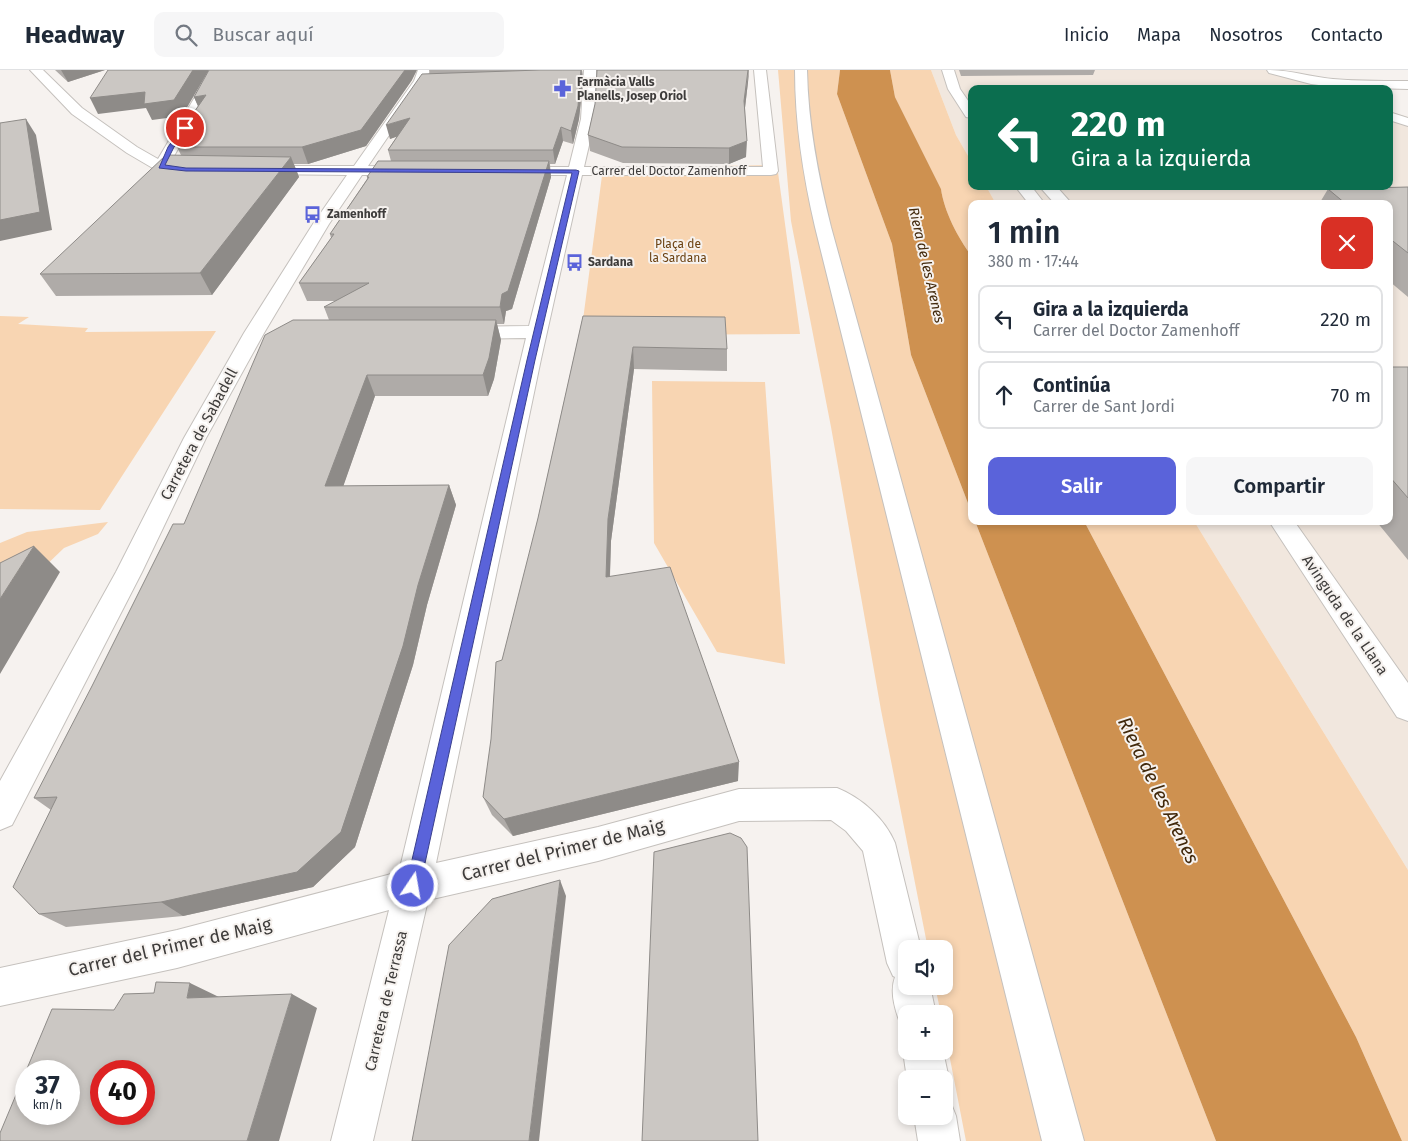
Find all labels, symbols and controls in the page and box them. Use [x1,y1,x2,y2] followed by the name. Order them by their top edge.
[154,12,504,57] search box
[25,21,124,49] text: Headway
[172,21,200,49] icon: search
[212,23,314,46] text: Buscar aquí
[1064,24,1109,46] text: Inicio
[1137,24,1181,46] text: Mapa
[1209,24,1283,46] text: Nosotros
[1311,24,1383,46] text: Contacto
[577,75,687,103] place label: Farmàcia Valls Planells, Josep Oriol
[553,79,573,99] pharmacy icon: Farmàcia Valls Planells, Josep Oriol
[1071,103,1166,145] text: 220 m
[988,105,1053,170] icon: left
[164,107,206,149] pin
[171,114,199,142] icon: arrive
[1071,145,1251,172] text: Gira a la izquierda
[592,164,747,178] street label: Carrer del Doctor Zamenhoff
[303,204,323,224] bus stop icon: Zamenhoff
[905,206,948,325] water label: Riera de les Arenes
[327,207,388,221] place label: Zamenhoff
[988,215,1060,251] text: 1 min
[1321,217,1373,269] button: close
[649,237,707,265] park label: Plaça de la Sardana
[564,252,584,272] bus stop icon: Sardana
[988,252,1079,271] text: 380 m · 17:44
[588,255,634,269] place label: Sardana
[1033,298,1189,321] text: Gira a la izquierda
[990,305,1018,333] icon: left
[1320,308,1371,331] text: 220 m
[1033,321,1239,340] text: Carrer del Doctor Zamenhoff
[157,364,242,503] street label: Carretera de Sabadell
[1033,374,1111,397] text: Continúa
[990,381,1018,409] icon: ahead
[1331,384,1371,407] text: 70 m
[1033,397,1175,416] text: Carrer de Sant Jordi
[988,457,1176,515] button: Salir
[1186,457,1373,515] button: Compartir
[1298,552,1392,678] street label: Avinguda de la Llana
[1113,713,1204,868] water label: Riera de les Arenes
[459,814,667,886] street label: Carrer del Primer de Maig
[386,859,438,911] position arrow
[66,913,274,981] street label: Carrer del Primer de Maig
[361,929,411,1073] street label: Carretera de Terrassa
[898,940,953,1125] map controls
[898,940,953,995] button: sound
[898,1005,953,1060] button: +
[90,1060,155,1125] speed limit sign: 40
[898,1070,953,1125] button: −
[35,1071,60,1101] text: 37
[33,1098,62,1112] text: km/h

